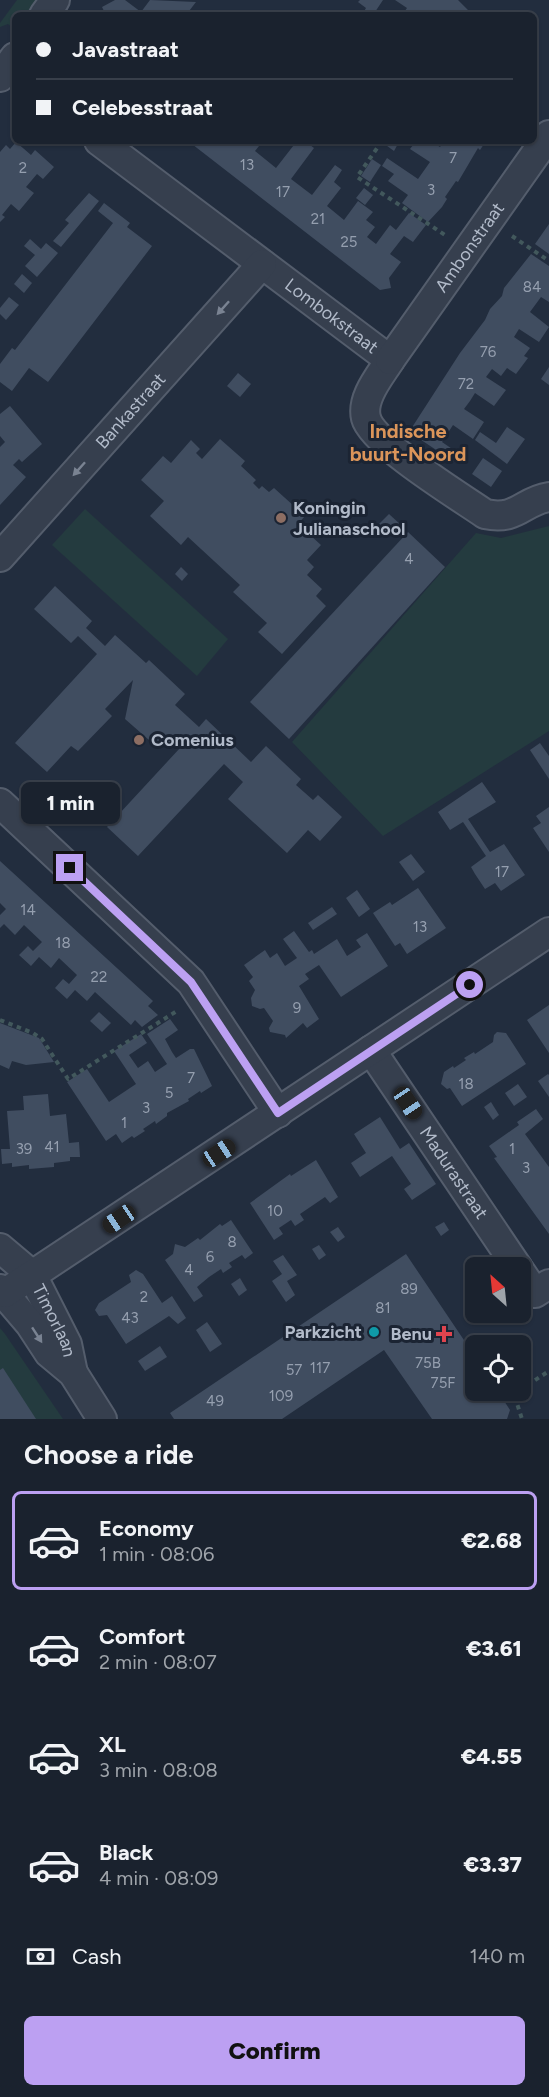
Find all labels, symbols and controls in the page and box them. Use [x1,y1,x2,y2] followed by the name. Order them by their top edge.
[72,36,179,63] text: Javastraat
[72,94,213,121] text: Celebesstraat
[449,149,457,167] house number: 7
[240,156,254,174] house number: 13
[19,159,27,177] house number: 2
[427,181,435,199] house number: 3
[276,183,290,201] house number: 17
[430,198,509,297] street label: Ambonstraat
[311,210,325,228] house number: 21
[340,233,358,251] house number: 25
[280,274,383,358] street label: Lombokstraat
[523,278,541,296] house number: 84
[217,300,230,315] one-way arrow
[480,343,497,361] house number: 76
[91,368,170,453] street label: Bankastraat
[458,375,474,393] house number: 72
[350,419,466,466] district label: Indische buurt-Noord
[72,461,86,476] one-way arrow
[293,497,406,540] place label: Koningin Julianaschool
[274,511,288,525] marker: Koningin Julianaschool
[404,550,414,568] house number: 4
[151,729,234,751] place label: Comenius
[132,733,146,747] marker: Comenius
[20,781,119,823] callout: 1 min
[47,791,94,815] text: 1 min
[56,854,83,881] route end
[495,863,509,881] house number: 17
[20,901,36,919] house number: 14
[413,918,427,936] house number: 13
[55,934,71,952] house number: 18
[91,968,107,986] house number: 22
[456,971,483,998] route start
[293,999,301,1017] house number: 9
[187,1069,195,1087] house number: 7
[458,1075,474,1093] house number: 18
[390,1083,426,1123] car
[165,1084,173,1102] house number: 5
[142,1099,150,1117] house number: 3
[121,1114,127,1132] house number: 1
[415,1122,493,1223] street label: Madurastraat
[199,1136,239,1170] car
[44,1138,60,1156] house number: 41
[16,1140,32,1158] house number: 39
[509,1140,515,1158] house number: 1
[522,1159,530,1177] house number: 3
[99,1201,139,1237] car
[267,1202,283,1220] house number: 10
[227,1233,237,1251] house number: 8
[206,1248,215,1266] house number: 6
[465,1257,531,1323] north arrow
[465,1257,531,1401] map controls
[184,1261,194,1279] house number: 4
[400,1280,418,1298] house number: 89
[28,1281,80,1359] street label: Timorlaan
[140,1288,148,1306] house number: 2
[375,1299,391,1317] house number: 81
[121,1309,139,1327] house number: 43
[285,1321,362,1343] place label: Parkzicht
[391,1323,432,1345] place label: Benu
[367,1325,381,1339] marker: Parkzicht
[31,1327,42,1343] one-way arrow
[437,1327,451,1341] marker: Benu
[465,1335,531,1401] button: locate
[415,1354,441,1372] house number: 75B
[310,1359,330,1377] house number: 117
[286,1361,302,1379] house number: 57
[431,1374,455,1392] house number: 75F
[269,1387,293,1405] house number: 109
[206,1392,224,1410] house number: 49
[24,1438,193,1471] text: Choose a ride
[27,1514,81,1568] icon: car
[99,1515,194,1542] text: Economy
[461,1527,522,1554] text: €2.68
[99,1542,214,1566] text: 1 min · 08:06
[27,1622,81,1676] icon: car
[99,1623,185,1650] text: Comfort
[466,1635,522,1662] text: €3.61
[99,1650,217,1674] text: 2 min · 08:07
[27,1730,81,1784] icon: car
[99,1731,126,1758] text: XL
[461,1743,522,1770] text: €4.55
[99,1758,218,1782] text: 3 min · 08:08
[27,1838,81,1892] icon: car
[99,1839,153,1866] text: Black
[463,1851,522,1878] text: €3.37
[99,1866,218,1890] text: 4 min · 08:09
[24,1940,57,1973] icon: cash
[72,1943,122,1970] text: Cash
[470,1944,525,1968] text: 140 m
[24,2016,525,2085] button: Confirm

